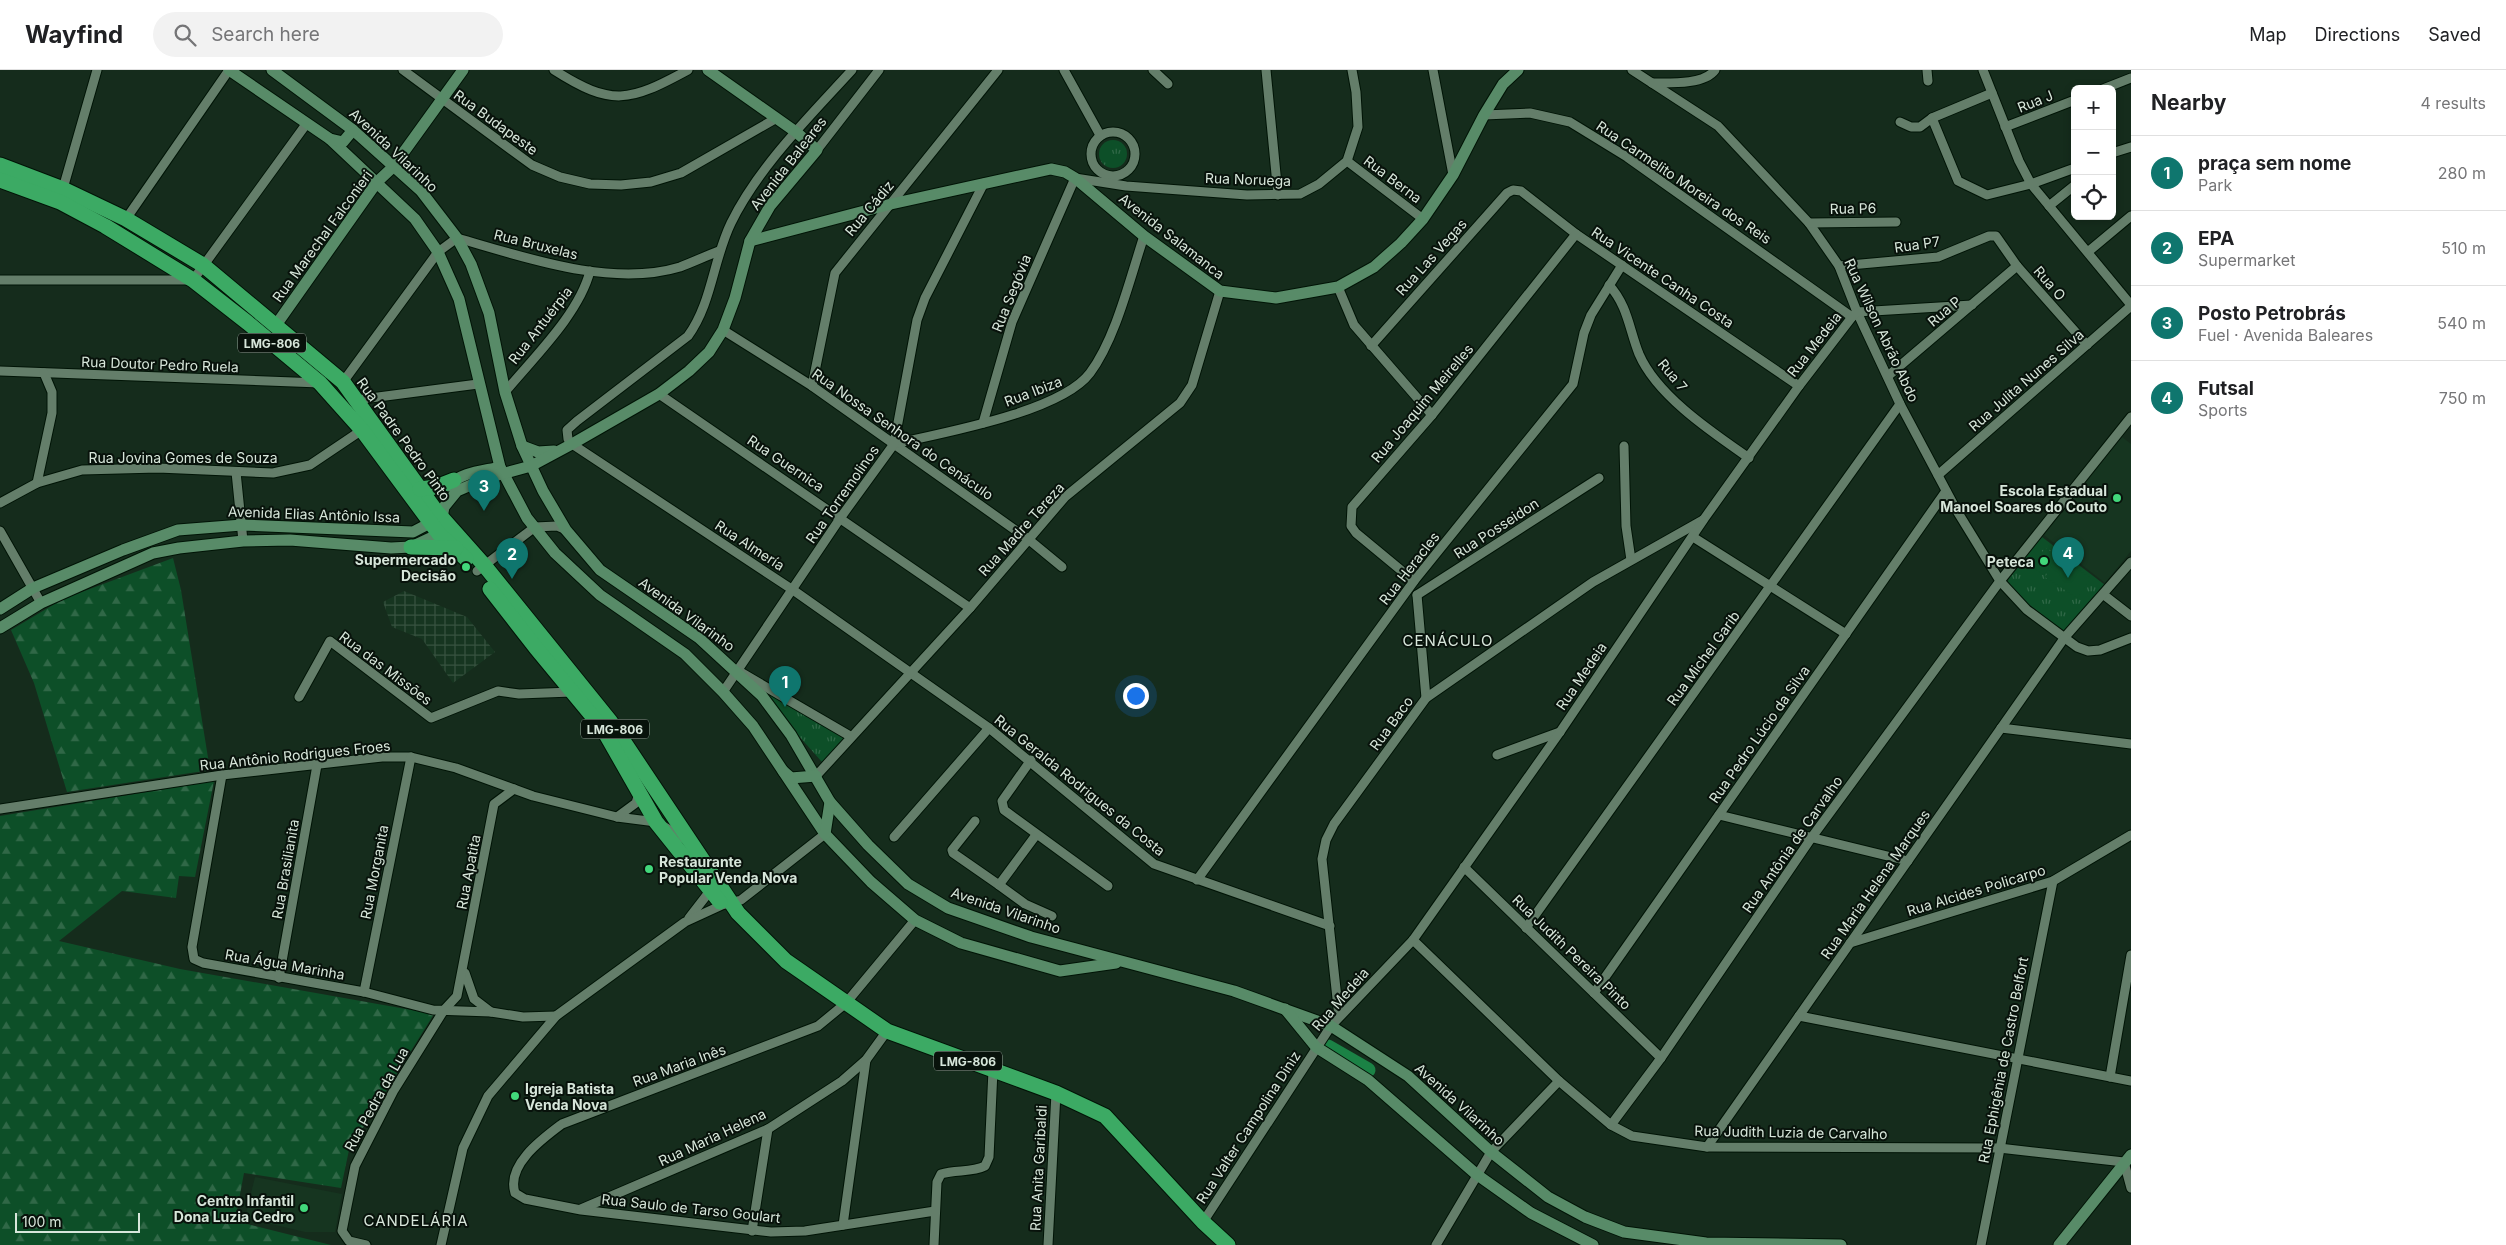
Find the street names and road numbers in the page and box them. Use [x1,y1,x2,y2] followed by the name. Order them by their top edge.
[451,86,541,158] street label: Rua Budapeste
[2015,86,2055,116] street label: Rua J
[346,105,442,195] street label: Avenida Vilarinho
[746,113,830,213] street label: Avenida Baleares
[1593,117,1775,247] street label: Rua Carmelito Moreira dos Reis
[1361,152,1425,206] street label: Rua Berna
[269,167,375,305] street label: Rua Marechal Falconieri
[1205,169,1291,189] street label: Rua Noruega
[841,177,897,239] street label: Rua Cádiz
[1116,190,1228,282] street label: Avenida Salamanca
[1829,199,1877,217] street label: Rua P6
[1392,215,1470,299] street label: Rua Las Vegas
[1589,223,1737,331] street label: Rua Vicente Canha Costa
[492,225,580,263] street label: Rua Bruxelas
[1893,232,1941,256] street label: Rua P7
[988,252,1034,334] street label: Rua Segóvia
[1841,255,1923,405] street label: Rua Wilson Abrão Abdo
[2031,262,2069,304] street label: Rua O
[505,283,575,367] street label: Rua Antuérpia
[1924,292,1964,330] street label: Rua P
[1783,308,1845,380] street label: Rua Medeia
[1965,325,2087,435] street label: Rua Julita Nunes Silva
[238,334,306,352] road number: LMG-806
[1367,340,1477,466] street label: Rua Joaquim Meirelles
[81,353,239,375] street label: Rua Doutor Pedro Ruela
[1655,355,1691,395] street label: Rua 7
[809,365,997,503] street label: Rua Nossa Senhora do Cenáculo
[1002,372,1064,410] street label: Rua Ibiza
[354,374,454,504] street label: Rua Padre Pedro Pinto
[744,431,828,495] street label: Rua Guernica
[802,442,882,546] street label: Rua Torremolinos
[88,449,278,466] street label: Rua Jovina Gomes de Souza
[975,479,1067,579] street label: Rua Madre Tereza
[1450,494,1542,562] street label: Rua Posseidon
[228,503,400,525] street label: Avenida Elias Antônio Issa
[712,516,788,574] street label: Rua Almería
[1375,528,1443,608] street label: Rua Heracles
[636,573,738,655] street label: Avenida Vilarinho
[1663,607,1743,709] street label: Rua Michel Garib
[336,628,436,708] street label: Rua das Missões
[1552,639,1610,713] street label: Rua Medeia
[1705,662,1813,806] street label: Rua Pedro Lúcio da Silva
[1366,693,1416,753] street label: Rua Baco
[991,711,1169,859] street label: Rua Geralda Rodrigues da Costa
[581,720,649,739] road number: LMG-806
[199,737,391,773] street label: Rua Antônio Rodrigues Froes
[1738,772,1846,916] street label: Rua Antônia de Carvalho
[1817,806,1933,962] street label: Rua Maria Helena Marques
[268,818,302,920] street label: Rua Brasilianita
[357,823,391,921] street label: Rua Morganita
[452,833,484,911] street label: Rua Apatita
[1905,861,2047,919] street label: Rua Alcides Policarpo
[949,883,1063,937] street label: Avenida Vilarinho
[1509,891,1635,1013] street label: Rua Judith Pereira Pinto
[224,945,346,983] street label: Rua Água Marinha
[1975,955,2031,1165] street label: Rua Ephigênia de Castro Belfort
[1308,964,1372,1034] street label: Rua Medeia
[630,1040,728,1090] street label: Rua Maria Inês
[340,1044,412,1154] street label: Rua Pedra da Lua
[1192,1048,1304,1206] street label: Rua Valter Campolina Diniz
[934,1051,1002,1070] road number: LMG-806
[1412,1059,1508,1149] street label: Avenida Vilarinho
[656,1105,768,1169] street label: Rua Maria Helena
[1026,1105,1050,1231] street label: Rua Anita Garibaldi
[1694,1122,1888,1142] street label: Rua Judith Luzia de Carvalho
[601,1190,782,1226] street label: Rua Saulo de Tarso Goulart

